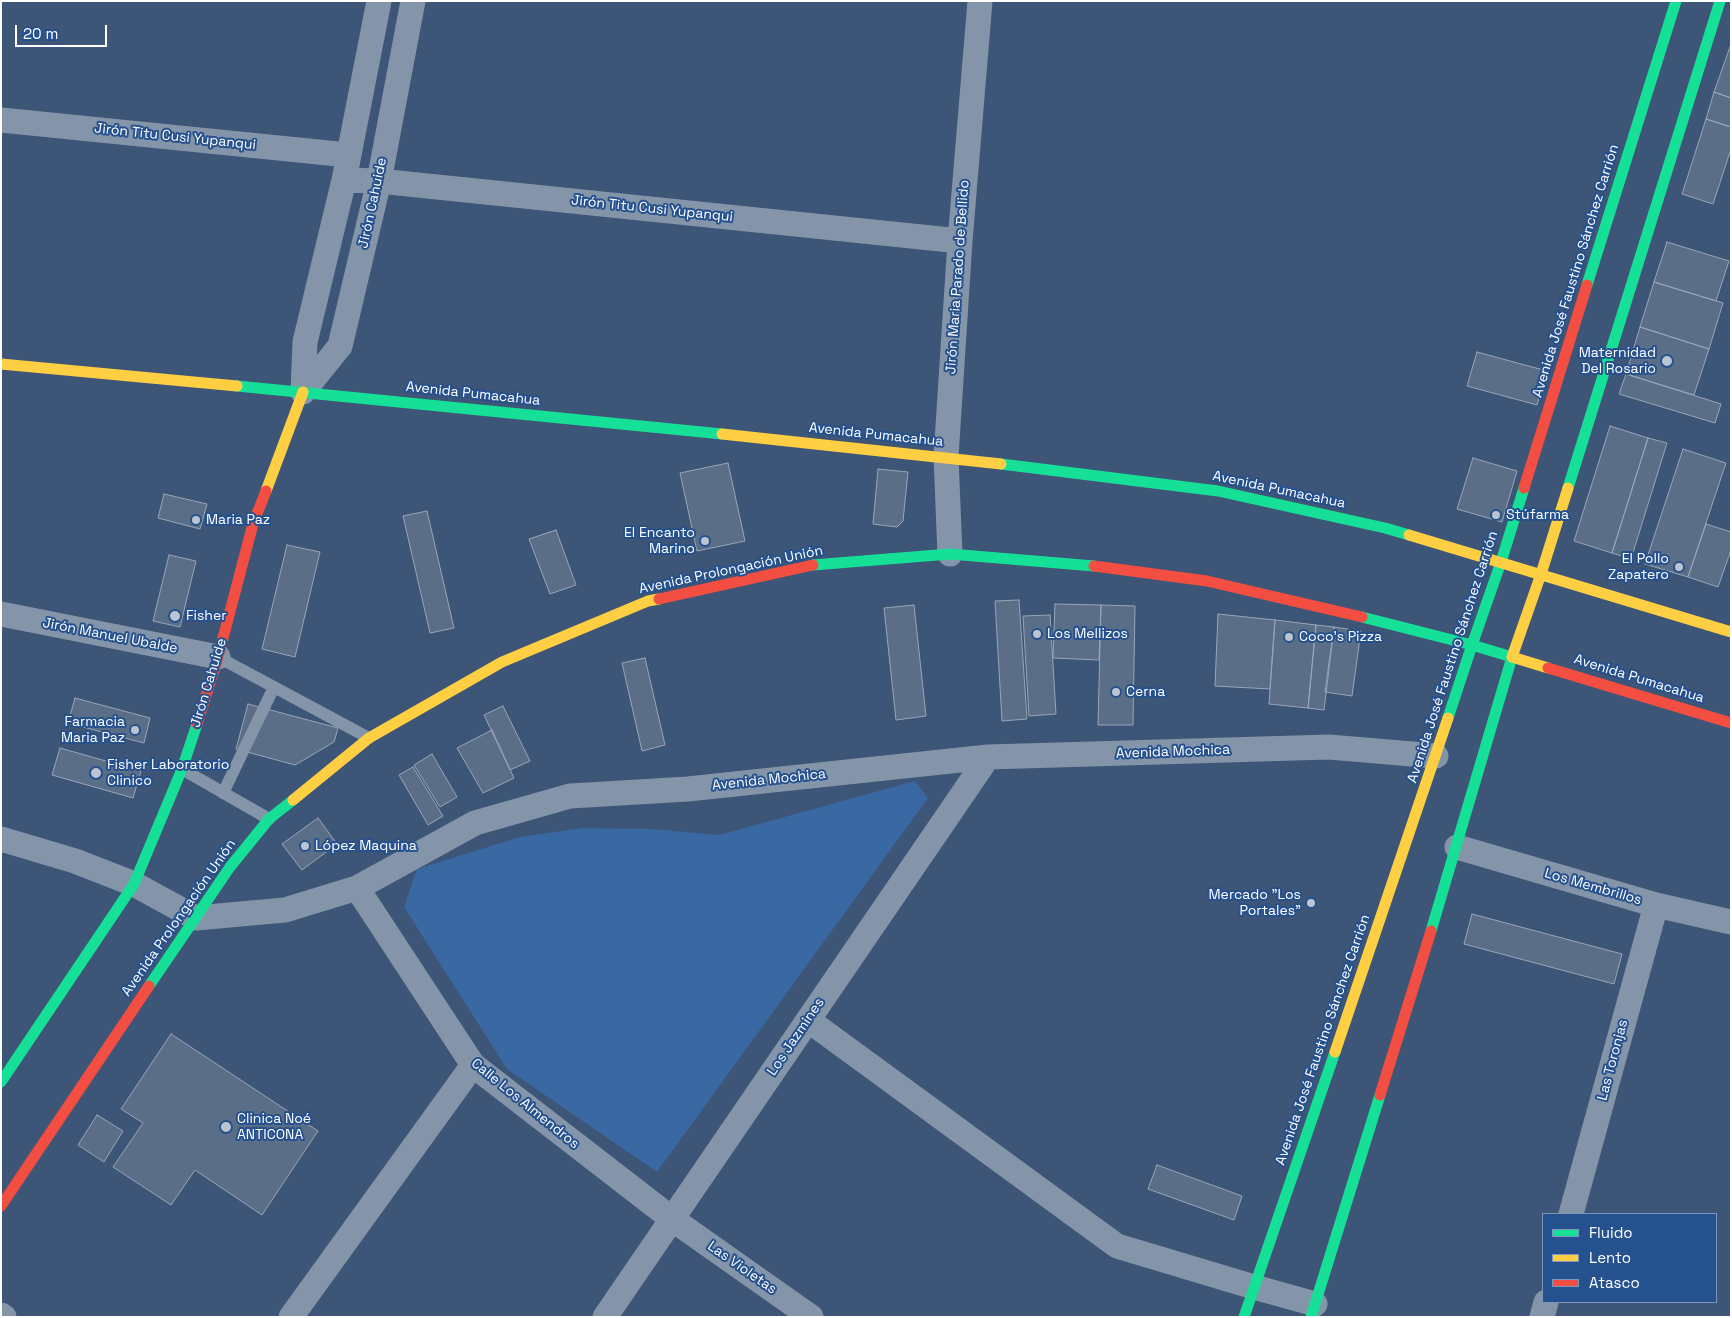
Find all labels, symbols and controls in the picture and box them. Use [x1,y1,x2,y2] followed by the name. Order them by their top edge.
[18,15,110,47] scale bar
[23,24,58,43] text: 20 m
[93,120,257,154] street label: Jirón Titu Cusi Yupanqui
[1529,142,1623,400] street label: Avenida José Faustino Sánchez Carrión
[355,156,391,250] street label: Jirón Cahuide
[943,179,973,375] street label: Jirón Maria Parado de Bellido
[570,192,734,226] street label: Jirón Titu Cusi Yupanqui
[1579,345,1656,378] place label: Maternidad Del Rosario
[1660,354,1674,368] marker: Maternidad Del Rosario
[405,379,541,409] street label: Avenida Pumacahua
[808,420,944,450] street label: Avenida Pumacahua
[1211,468,1347,512] street label: Avenida Pumacahua
[1506,507,1569,523] place label: Stúfarma
[1490,509,1502,521] marker: Stúfarma
[206,512,270,528] place label: Maria Paz
[190,514,202,526] marker: Maria Paz
[624,525,695,558] place label: El Encanto Marino
[1404,529,1502,785] street label: Avenida José Faustino Sánchez Carrión
[699,535,711,547] marker: El Encanto Marino
[638,542,824,598] street label: Avenida Prolongación Unión
[1608,551,1669,584] place label: El Pollo Zapatero
[1673,561,1685,573] marker: El Pollo Zapatero
[186,608,227,624] place label: Fisher
[168,609,182,623] marker: Fisher
[41,615,179,657] street label: Jirón Manuel Ubalde
[1047,626,1128,642] place label: Los Mellizos
[1031,628,1043,640] marker: Los Mellizos
[1299,629,1382,645] place label: Coco's Pizza
[1283,631,1295,643] marker: Coco's Pizza
[187,636,231,730] street label: Jirón Cahuide
[1572,651,1706,707] street label: Avenida Pumacahua
[1126,684,1165,700] place label: Cerna
[1110,686,1122,698] marker: Cerna
[61,714,125,746] place label: Farmacia Maria Paz
[129,724,141,736] marker: Farmacia Maria Paz
[1116,742,1230,762] street label: Avenida Mochica
[107,757,229,790] place label: Fisher Laboratorio Clinico
[89,766,103,780] marker: Fisher Laboratorio Clinico
[711,766,827,794] street label: Avenida Mochica
[118,836,240,1000] street label: Avenida Prolongación Unión
[315,838,417,854] place label: López Maquina
[299,840,311,852] marker: López Maquina
[1542,865,1644,909] street label: Los Membrillos
[1209,887,1301,920] place label: Mercado "Los Portales"
[1305,897,1317,909] marker: Mercado "Los Portales"
[1272,913,1374,1167] street label: Avenida José Faustino Sánchez Carrión
[764,995,828,1079] street label: Los Jazmines
[1594,1018,1632,1102] street label: Las Toronjas
[468,1055,582,1153] street label: Calle Los Almendros
[237,1111,311,1144] place label: Clinica Noé ANTICONA
[219,1120,233,1134] marker: Clinica Noé ANTICONA
[1542,1213,1717,1303] legend
[1589,1223,1633,1242] text: Fluido
[704,1238,780,1298] street label: Las Violetas
[1589,1248,1631,1267] text: Lento
[1589,1273,1640,1292] text: Atasco

